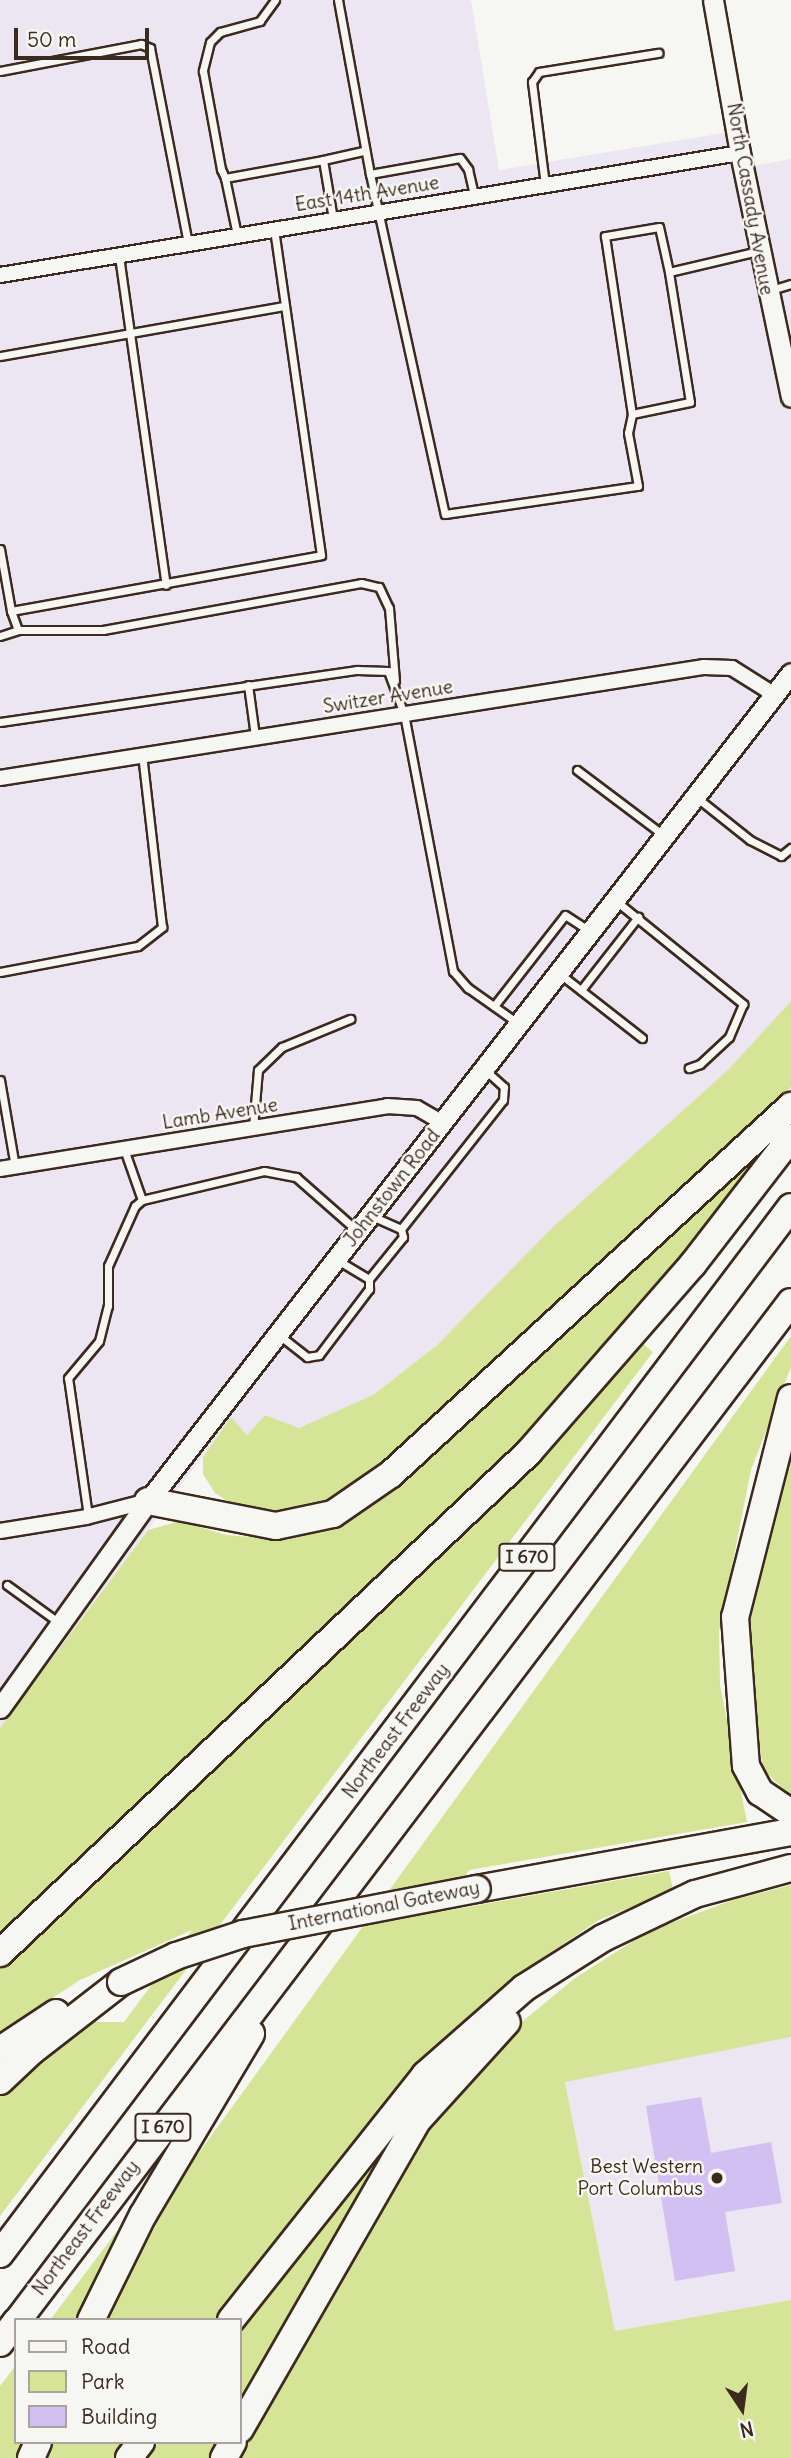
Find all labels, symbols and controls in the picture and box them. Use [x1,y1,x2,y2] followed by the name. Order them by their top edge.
[18,14,152,58] scale bar
[27,26,76,53] text: 50 m
[722,101,778,297] street label: North Cassady Avenue
[293,171,441,217] street label: East 14th Avenue
[322,676,454,718] street label: Switzer Avenue
[161,1094,279,1134] street label: Lamb Avenue
[339,1125,445,1251] street label: Johnstown Road
[497,1542,557,1572] road number: I 670
[338,1659,454,1803] street label: Northeast Freeway
[286,1876,482,1936] street label: International Gateway
[133,2112,193,2141] road number: I 670
[28,2156,144,2300] street label: Northeast Freeway
[577,2156,703,2200] place label: Best Western Port Columbus
[709,2170,725,2186] marker: Best Western Port Columbus
[14,2318,242,2444] legend
[81,2333,130,2360] text: Road
[81,2368,124,2395] text: Park
[707,2374,777,2444] north arrow
[81,2403,157,2430] text: Building
[738,2416,756,2443] text: N

